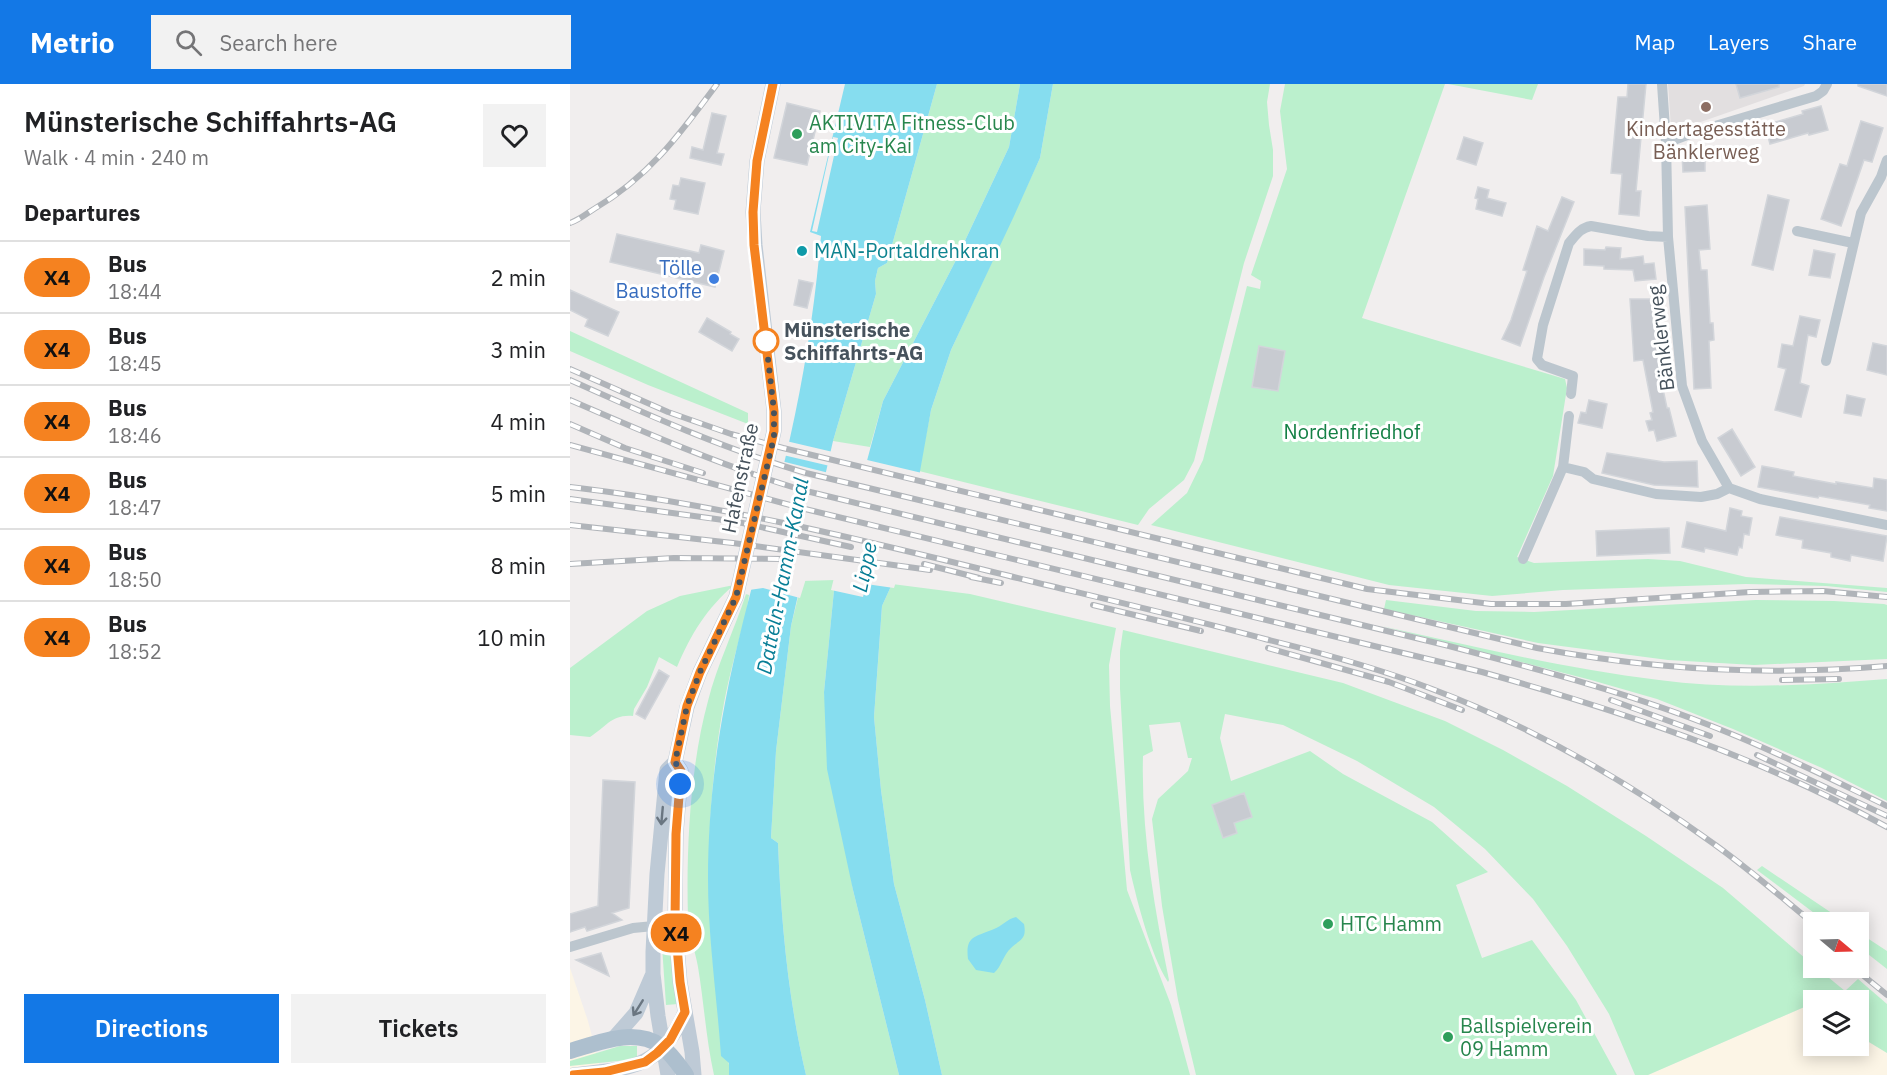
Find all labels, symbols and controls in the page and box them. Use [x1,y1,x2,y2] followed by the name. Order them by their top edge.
[151,15,571,69] search box
[30,24,115,61] text: Metrio
[172,26,205,59] icon: search
[220,28,337,57] text: Search here
[1635,28,1675,56] text: Map
[1708,28,1770,56] text: Layers
[1803,28,1857,56] text: Share
[1699,100,1713,114] marker: Kindertagesstätte Bänklerweg
[24,103,397,140] text: Münsterische Schiffahrts-AG
[483,104,546,167] button: heart
[809,109,1015,159] place label: AKTIVITA Fitness-Club am City-Kai
[1626,115,1786,165] place label: Kindertagesstätte Bänklerweg
[790,127,804,141] marker: AKTIVITA Fitness-Club am City-Kai
[24,144,209,171] text: Walk · 4 min · 240 m
[24,198,140,227] text: Departures
[814,237,1000,264] place label: MAN-Portaldrehkran
[795,244,809,258] marker: MAN-Portaldrehkran
[108,249,147,278] text: Bus
[615,254,702,304] place label: Tölle Baustoffe
[44,263,70,291] text: X4
[490,263,546,292] text: 2 min
[707,272,721,286] marker: Tölle Baustoffe
[108,278,162,305] text: 18:44
[1641,283,1680,392] street label: Bänklerweg
[784,316,923,366] place label: Münsterische Schiffahrts-AG
[108,321,147,350] text: Bus
[753,328,779,354] marker: Münsterische Schiffahrts-AG
[44,335,70,363] text: X4
[490,335,546,364] text: 3 min
[108,350,162,377] text: 18:45
[108,393,147,422] text: Bus
[44,407,70,435] text: X4
[490,407,546,436] text: 4 min
[1284,418,1421,445] park label: Nordenfriedhof
[715,420,764,535] street label: Hafenstraße
[108,422,162,449] text: 18:46
[108,465,147,494] text: Bus
[749,475,815,676] water label: Datteln-Hamm-Kanal
[44,479,70,507] text: X4
[490,479,546,508] text: 5 min
[108,494,162,521] text: 18:47
[108,537,147,566] text: Bus
[845,539,883,594] water label: Lippe
[44,551,70,579] text: X4
[490,551,546,580] text: 8 min
[108,566,162,593] text: 18:50
[108,609,147,638] text: Bus
[44,623,70,651] text: X4
[477,623,546,652] text: 10 min
[108,638,162,665] text: 18:52
[665,769,695,799] your location
[656,806,667,826] one-way arrow
[1340,910,1442,937] place label: HTC Hamm
[1803,912,1869,978] north arrow
[1803,912,1869,1056] map controls
[649,914,703,952] line badge: X4
[1321,917,1335,931] marker: HTC Hamm
[663,919,689,947] text: X4
[1803,990,1869,1056] button: layers
[24,994,279,1063] button: Directions
[291,994,546,1063] button: Tickets
[632,1000,644,1017] one-way arrow
[1460,1012,1592,1062] place label: Ballspielverein 09 Hamm
[1441,1030,1455,1044] marker: Ballspielverein 09 Hamm

